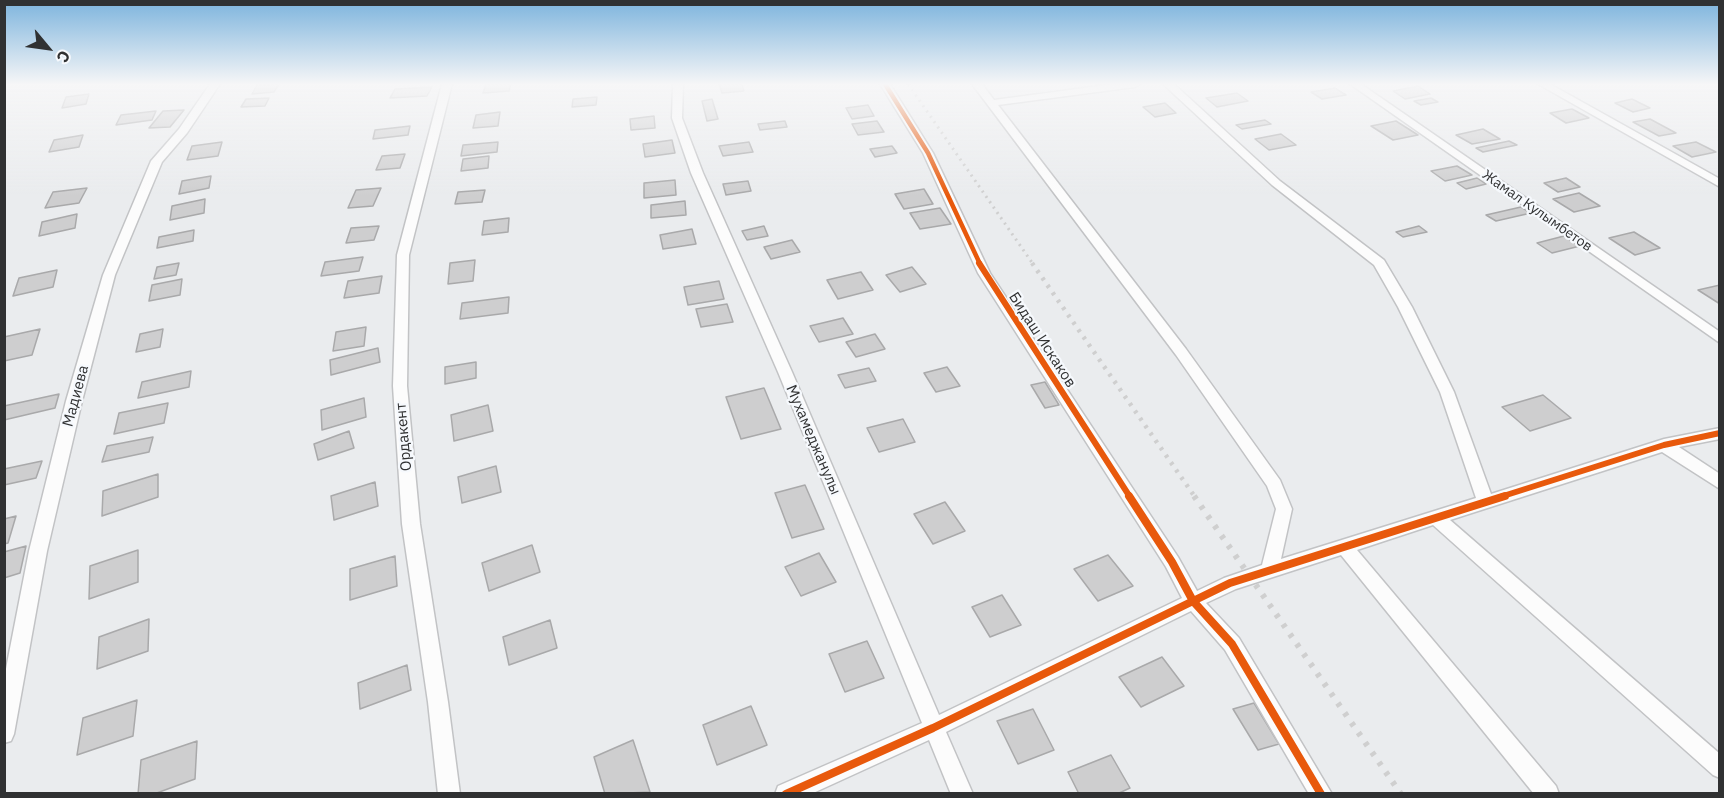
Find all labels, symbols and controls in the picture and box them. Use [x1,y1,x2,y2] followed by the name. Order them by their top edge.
[18,18,78,78] north arrow
[52,47,75,66] text: С
[1479,167,1595,255] street label: Жамал Кулымбетов
[1005,289,1079,391] street label: Бидаш Искаков
[59,363,93,429] street label: Мадиева
[782,382,844,498] street label: Мухамеджанулы
[392,402,416,472] street label: Ордакент

